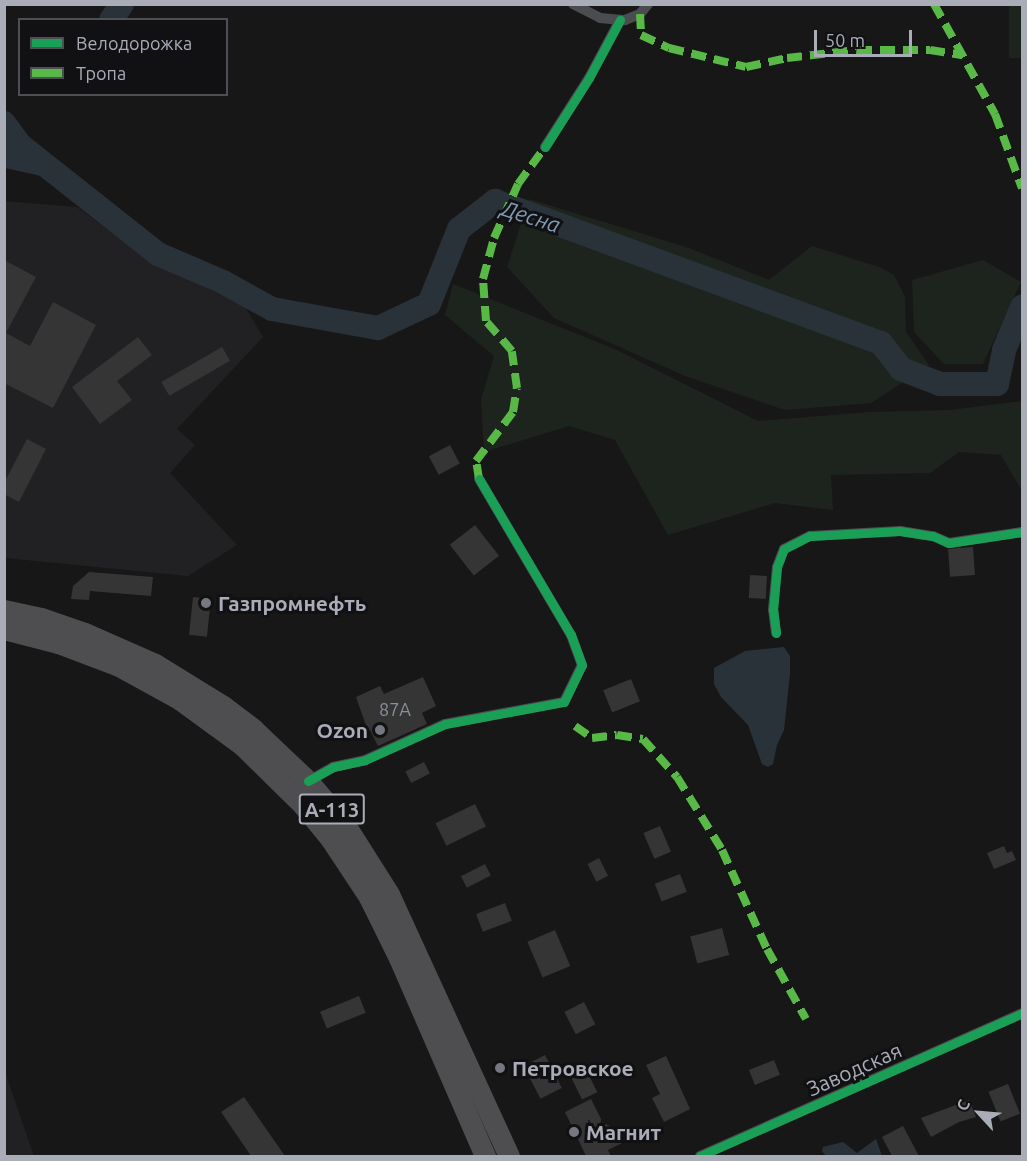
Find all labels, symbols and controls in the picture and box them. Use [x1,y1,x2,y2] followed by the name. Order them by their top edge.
[18,18,228,96] legend
[817,18,914,56] scale bar
[825,30,865,50] text: 50 m
[76,33,192,53] text: Велодорожка
[76,63,126,83] text: Тропа
[498,194,564,238] water label: Десна
[218,590,366,616] place label: Газпромнефть
[199,596,213,610] marker: Газпромнефть
[379,698,411,720] house number: 87А
[317,717,368,743] place label: Ozon
[373,723,387,737] marker: Ozon
[298,792,366,826] road number: А-113
[803,1037,905,1101] street label: Заводская
[512,1055,634,1081] place label: Петровское
[493,1061,507,1075] marker: Петровское
[949,1083,1009,1143] north arrow
[952,1097,973,1114] text: С
[586,1119,661,1145] place label: Магнит
[567,1125,581,1139] marker: Магнит

